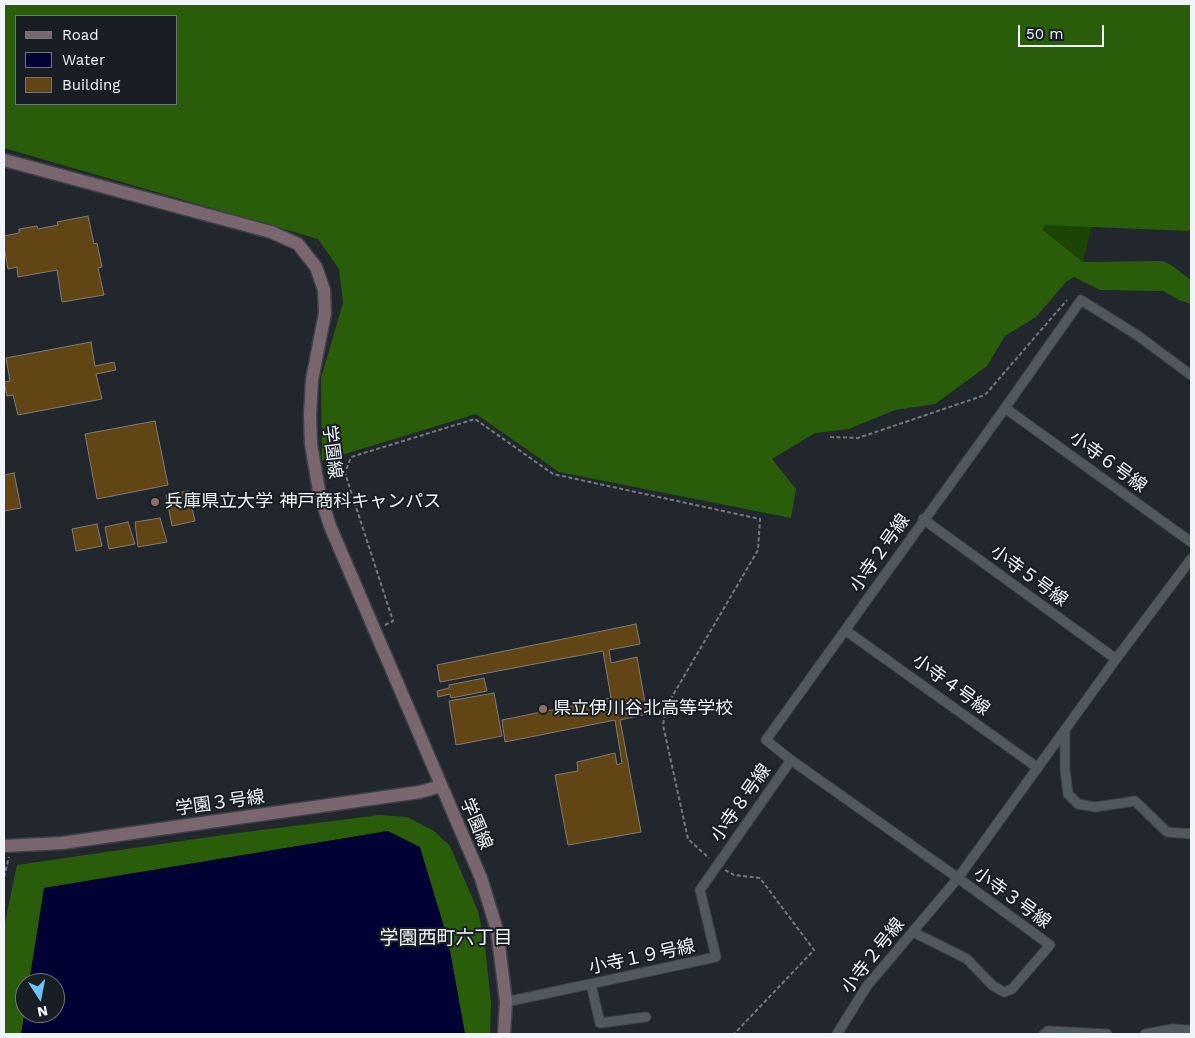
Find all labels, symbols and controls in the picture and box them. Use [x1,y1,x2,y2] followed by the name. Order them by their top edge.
[15,15,178,105] legend
[1020,15,1106,47] scale bar
[1026,25,1063,43] text: 50 m
[62,26,99,44] text: Road
[62,51,105,69] text: Water
[62,76,120,94] text: Building
[318,424,346,480] street label: 学園線
[1065,427,1151,497] street label: 小寺６号線
[165,491,441,513] place label: 兵庫県立大学 神戸商科キャンパス
[149,496,161,508] marker: 兵庫県立大学 神戸商科キャンパス
[845,510,915,596] street label: 小寺２号線
[986,541,1072,611] street label: 小寺５号線
[908,650,994,720] street label: 小寺４号線
[553,698,733,720] place label: 県立伊川谷北高等学校
[537,703,549,715] marker: 県立伊川谷北高等学校
[706,760,776,846] street label: 小寺８号線
[174,786,266,820] street label: 学園３号線
[456,795,496,853] street label: 学園線
[969,863,1055,933] street label: 小寺３号線
[837,914,909,998] street label: 小寺２号線
[380,927,512,949] district label: 学園西町六丁目
[587,935,697,979] street label: 小寺１９号線
[15,973,65,1023] north arrow
[36,1003,49,1021] text: N

